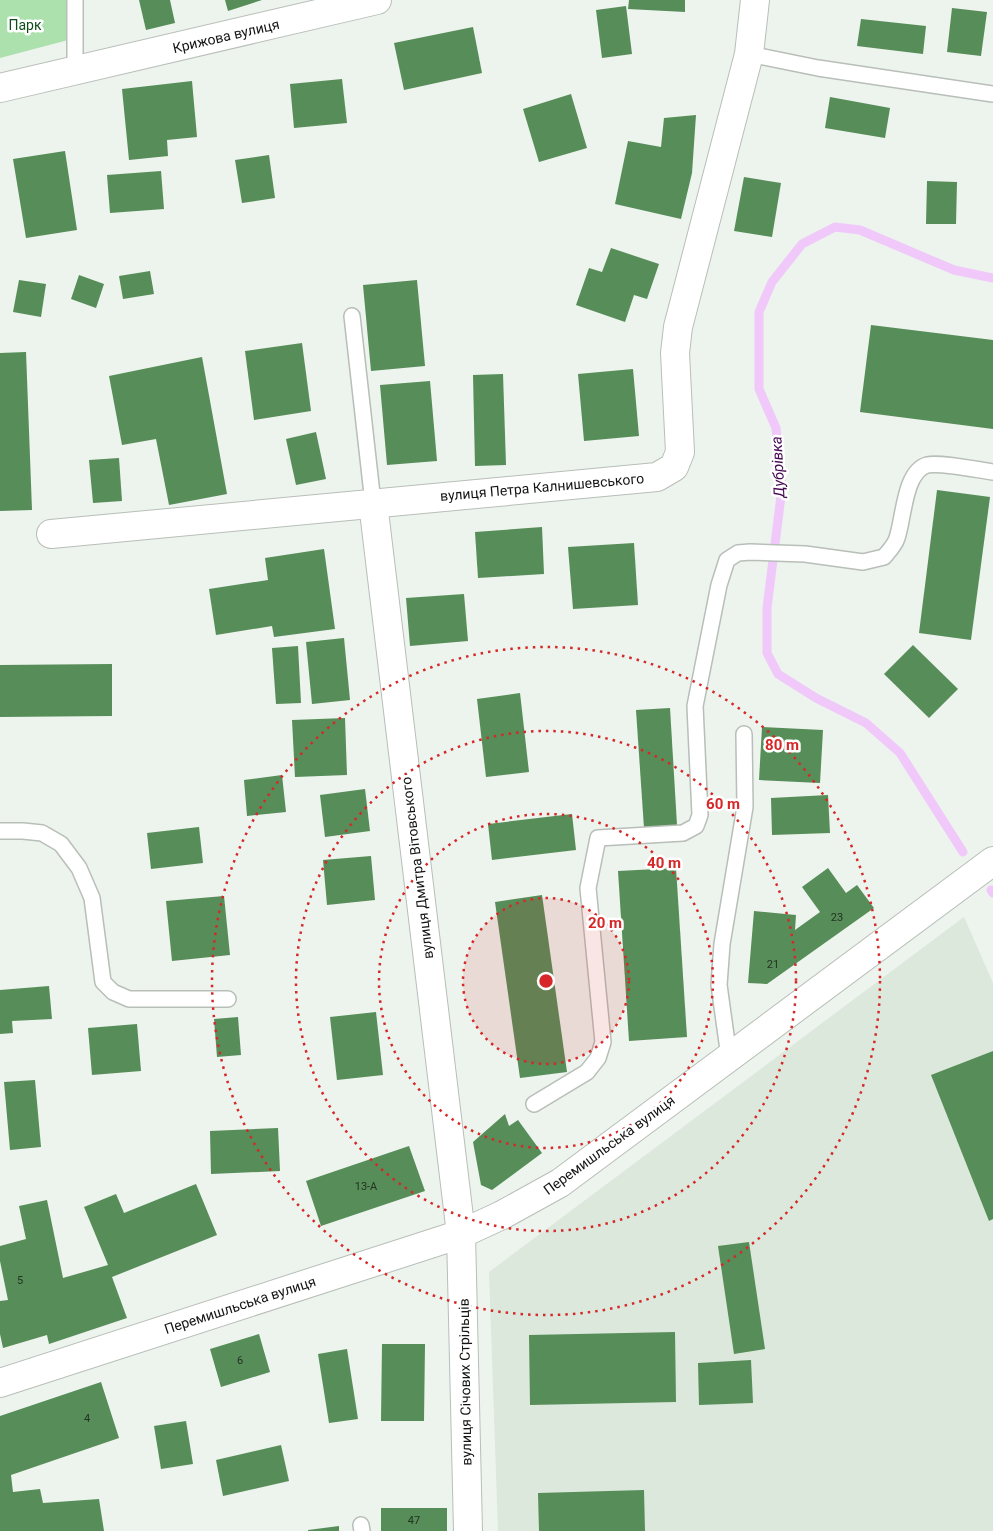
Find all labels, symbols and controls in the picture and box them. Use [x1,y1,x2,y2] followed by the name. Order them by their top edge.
[171,16,281,56] street label: Крижова вулиця
[8,17,42,33] park label: Парк
[767,436,789,499] water label: Дубрівка
[439,470,645,504] street label: вулиця Петра Калнишевського
[765,736,799,754] text: 80 m
[398,776,436,960] street label: вулиця Дмитра Вітовського
[706,795,740,813] text: 60 m
[647,854,681,872] text: 40 m
[831,911,843,924] house number: 23
[588,914,622,932] text: 20 m
[767,958,779,971] house number: 21
[537,972,555,990] centre of rings
[540,1092,678,1198] street label: Перемишльська вулиця
[355,1180,378,1193] house number: 13-А
[162,1273,318,1337] street label: Перемишльська вулиця
[17,1274,23,1287] house number: 5
[456,1298,474,1466] street label: вулиця Січових Стрільців
[237,1354,243,1367] house number: 6
[84,1412,90,1425] house number: 4
[408,1514,420,1527] house number: 47

